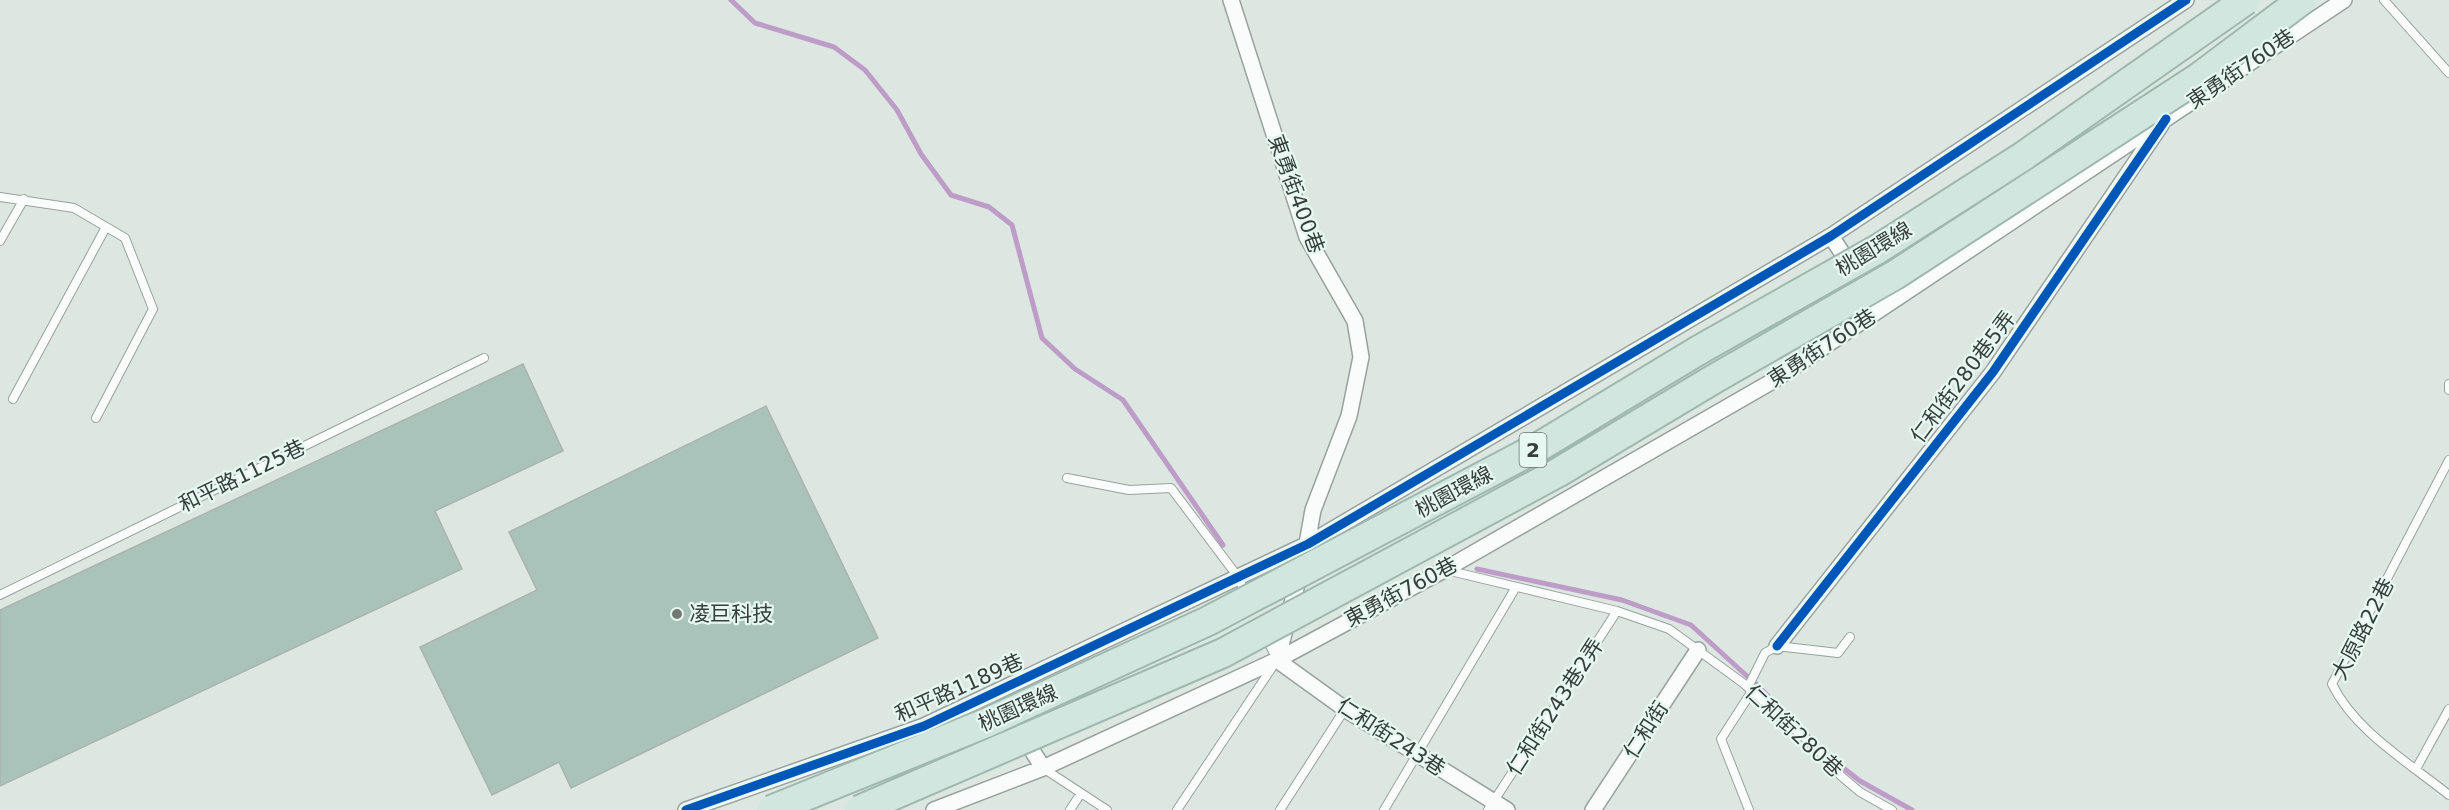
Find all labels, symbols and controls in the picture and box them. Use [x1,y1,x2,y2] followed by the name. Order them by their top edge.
[2183,24,2299,114] street label: 東勇街760巷
[1264,132,1328,256] street label: 東勇街400巷
[1832,217,1916,281] street label: 桃園環線
[1763,304,1881,392] street label: 東勇街760巷
[1906,307,2020,447] street label: 仁和街280巷5弄
[1520,433,1546,467] road number: 2
[175,435,309,517] street label: 和平路1125巷
[1411,462,1497,522] street label: 桃園環線
[1341,552,1461,632] street label: 東勇街760巷
[2327,574,2399,684] street label: 大原路22巷
[689,602,773,626] place label: 凌巨科技
[670,607,684,621] marker: 凌巨科技
[1502,634,1608,780] street label: 仁和街243巷2弄
[891,649,1027,727] street label: 和平路1189巷
[975,680,1061,736] street label: 桃園環線
[1740,680,1848,782] street label: 仁和街280巷
[1332,693,1450,781] street label: 仁和街243巷
[1619,697,1673,763] street label: 仁和街

